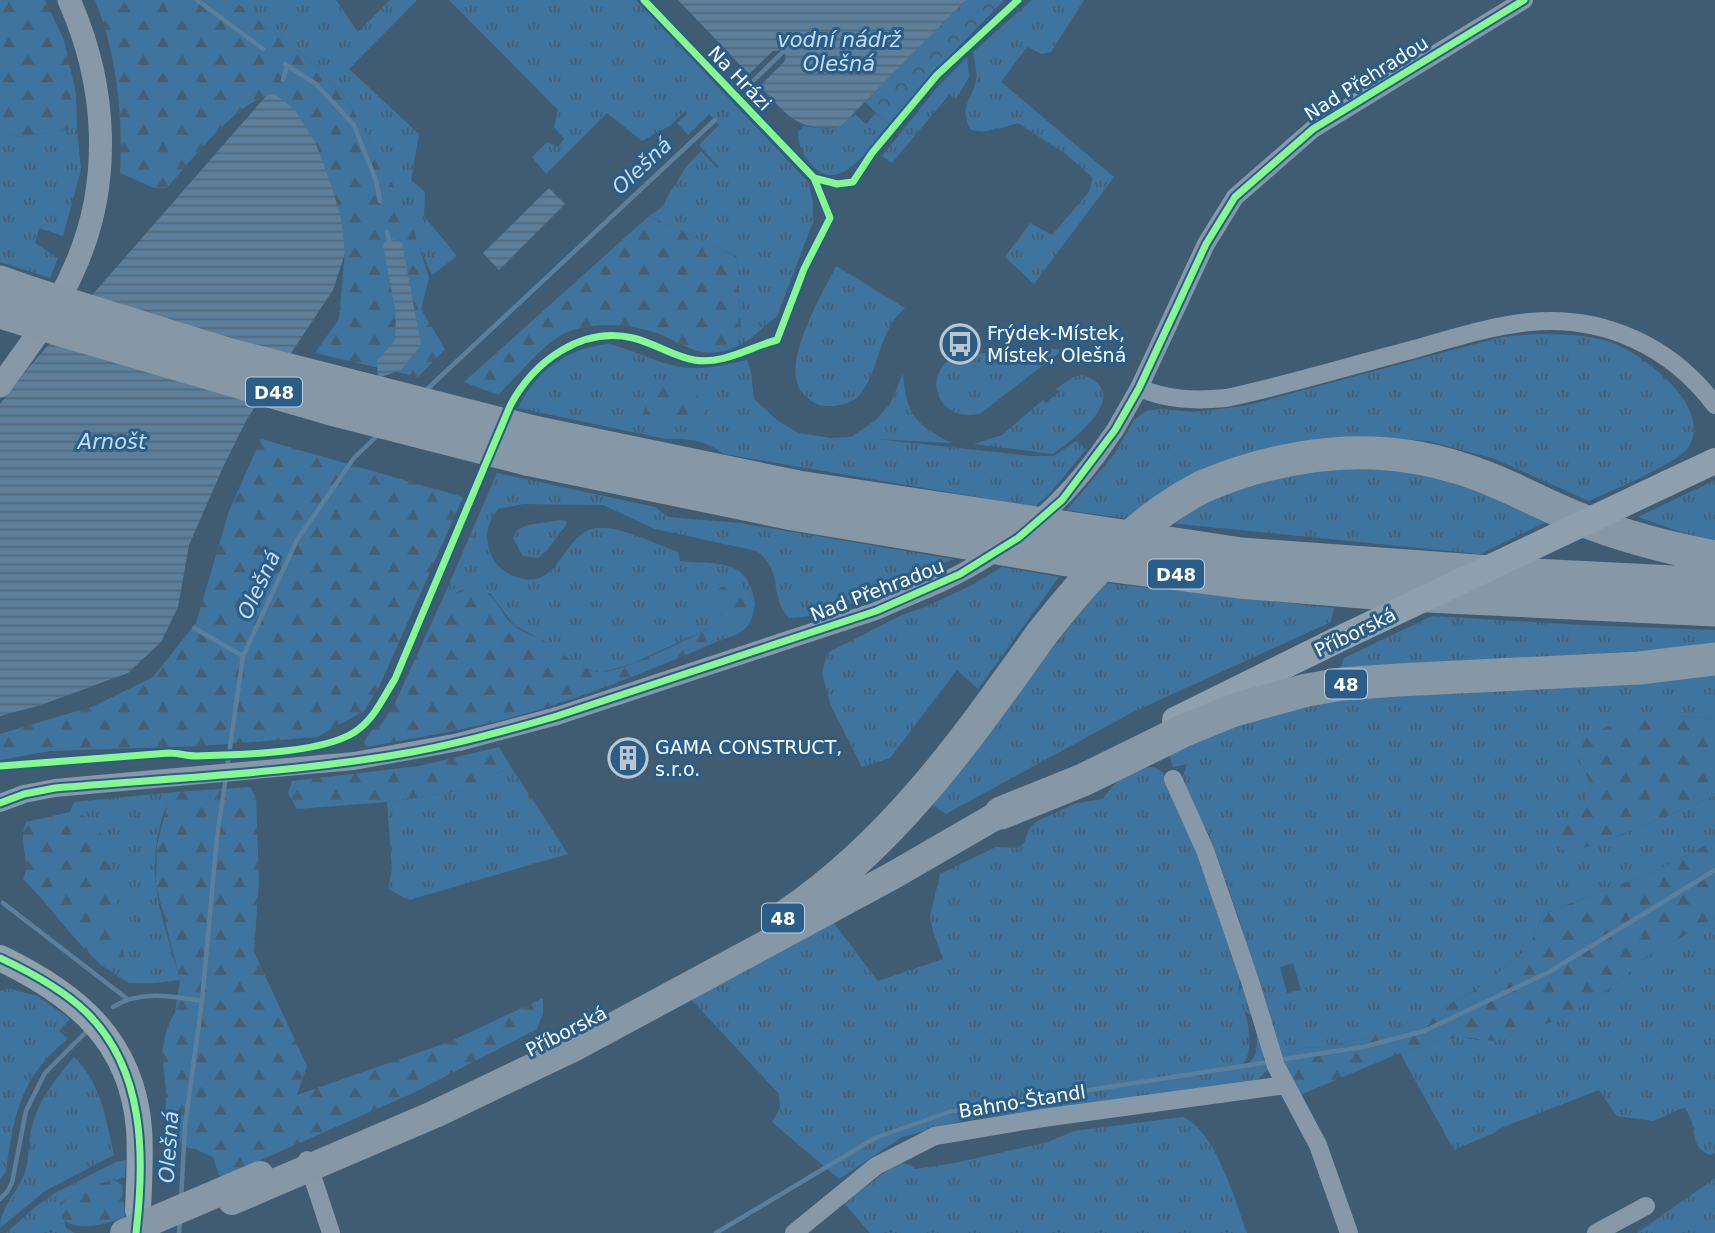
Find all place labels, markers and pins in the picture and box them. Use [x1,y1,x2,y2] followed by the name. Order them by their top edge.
[987,322,1126,366] place label: Frýdek-Místek, Místek, Olešná
[939,323,981,365] bus stop icon: Frýdek-Místek, Místek, Olešná
[655,736,842,780] place label: GAMA CONSTRUCT, s.r.o.
[607,737,649,779] building icon: GAMA CONSTRUCT, s.r.o.

